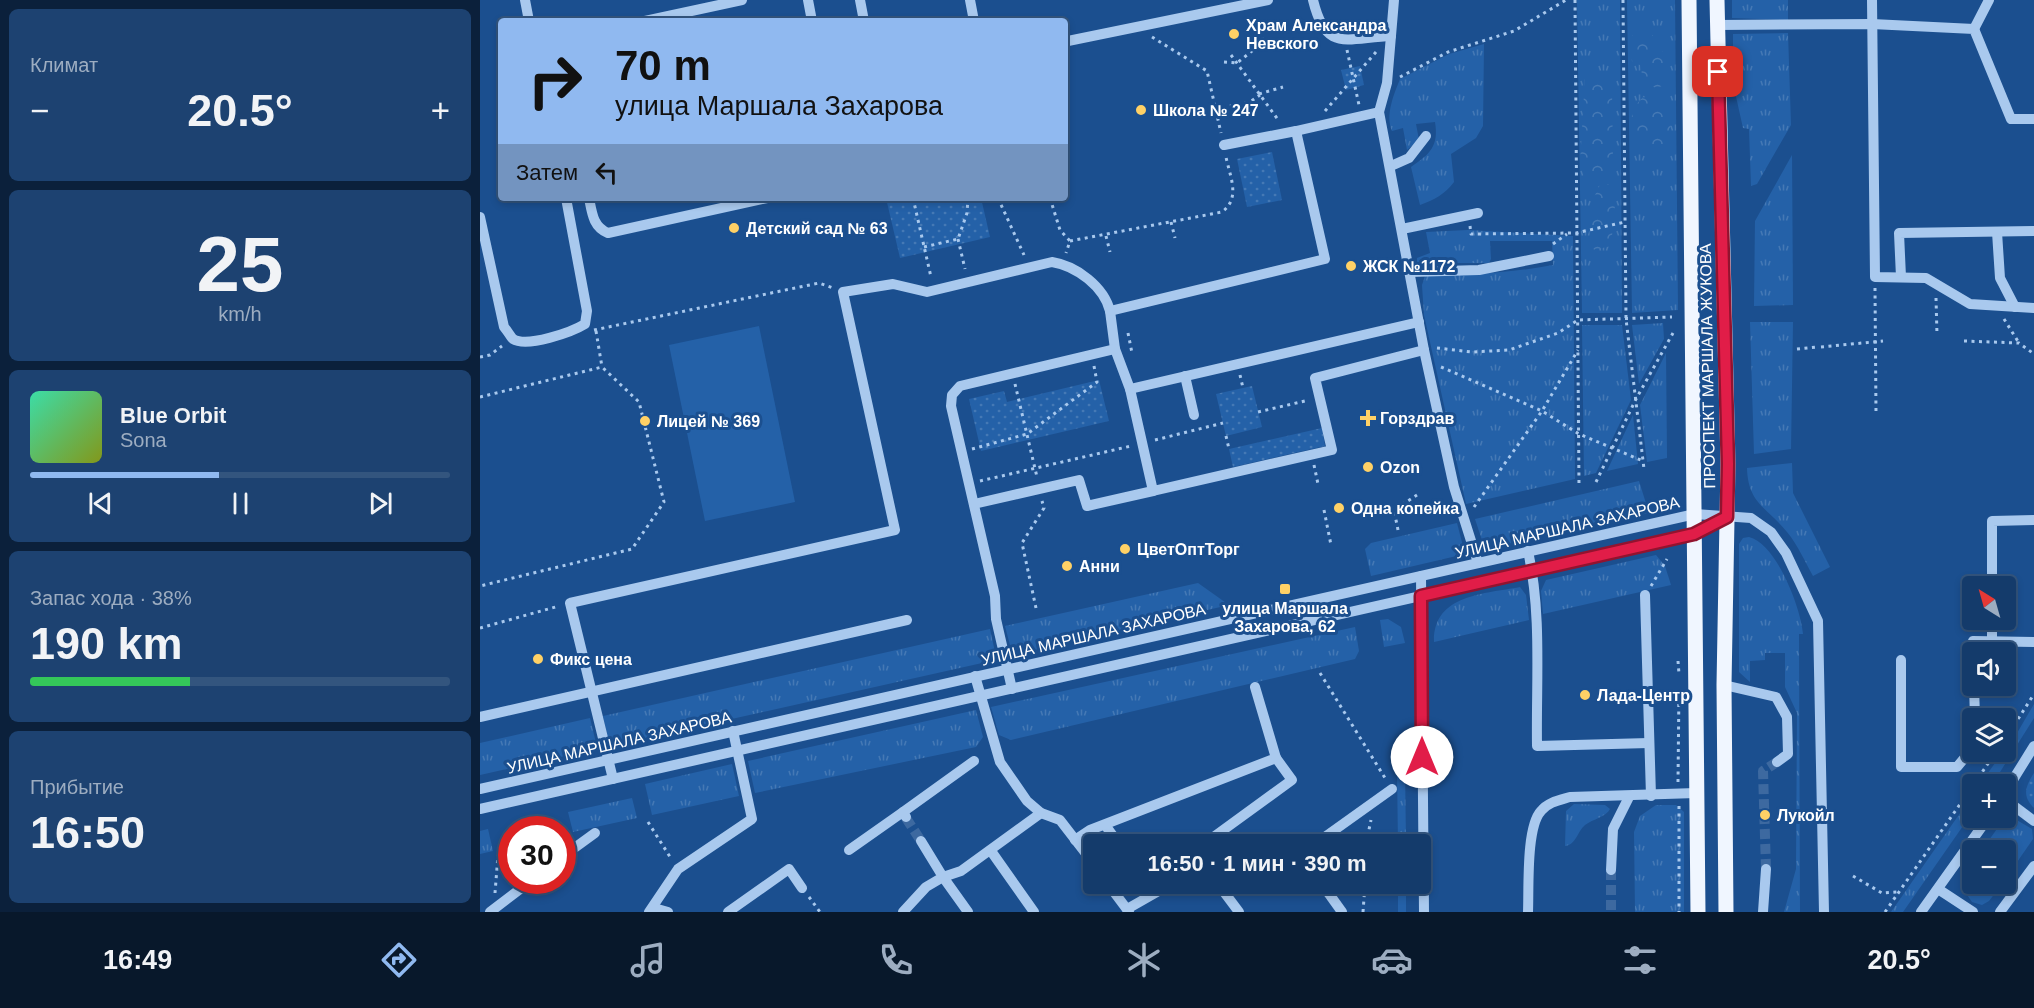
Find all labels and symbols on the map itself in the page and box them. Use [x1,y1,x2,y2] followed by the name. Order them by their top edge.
[1246,17,1386,52] place label: Храм Александра Невского
[1227,27,1241,41] marker: Храм Александра Невского
[1692,46,1743,97] pin
[1153,102,1259,119] place label: Школа № 247
[1134,103,1148,117] marker: Школа № 247
[746,220,888,237] place label: Детский сад № 63
[727,221,741,235] marker: Детский сад № 63
[1697,243,1718,489] street label: ПРОСПЕКТ МАРШАЛА ЖУКОВА
[1362,258,1455,275] place label: ЖСК №1172
[1344,259,1358,273] marker: ЖСК №1172
[1380,410,1454,427] place label: Горздрав
[1361,411,1375,425] marker: Горздрав
[657,413,760,430] place label: Лицей № 369
[638,414,652,428] marker: Лицей № 369
[1380,459,1420,476] place label: Ozon
[1361,460,1375,474] marker: Ozon
[1453,493,1681,562] street label: УЛИЦА МАРШАЛА ЗАХАРОВА
[1351,500,1459,517] place label: Одна копейка
[1332,501,1346,515] marker: Одна копейка
[1137,541,1240,558] place label: ЦветОптТорг
[1118,542,1132,556] marker: ЦветОптТорг
[1079,558,1120,575] place label: Анни
[1060,559,1074,573] marker: Анни
[1962,576,2016,630] north arrow
[1278,582,1292,596] marker: улица Маршала Захарова, 62
[979,600,1207,669] street label: УЛИЦА МАРШАЛА ЗАХАРОВА
[1222,600,1348,635] place label: улица Маршала Захарова, 62
[550,651,632,668] place label: Фикс цена
[531,652,545,666] marker: Фикс цена
[1597,687,1690,704] place label: Лада-Центр
[1578,688,1592,702] marker: Лада-Центр
[505,708,733,777] street label: УЛИЦА МАРШАЛА ЗАХАРОВА
[1390,725,1454,789] position arrow
[1777,807,1835,824] place label: Лукойл
[1758,808,1772,822] marker: Лукойл
[498,816,576,894] speed limit sign: 30

